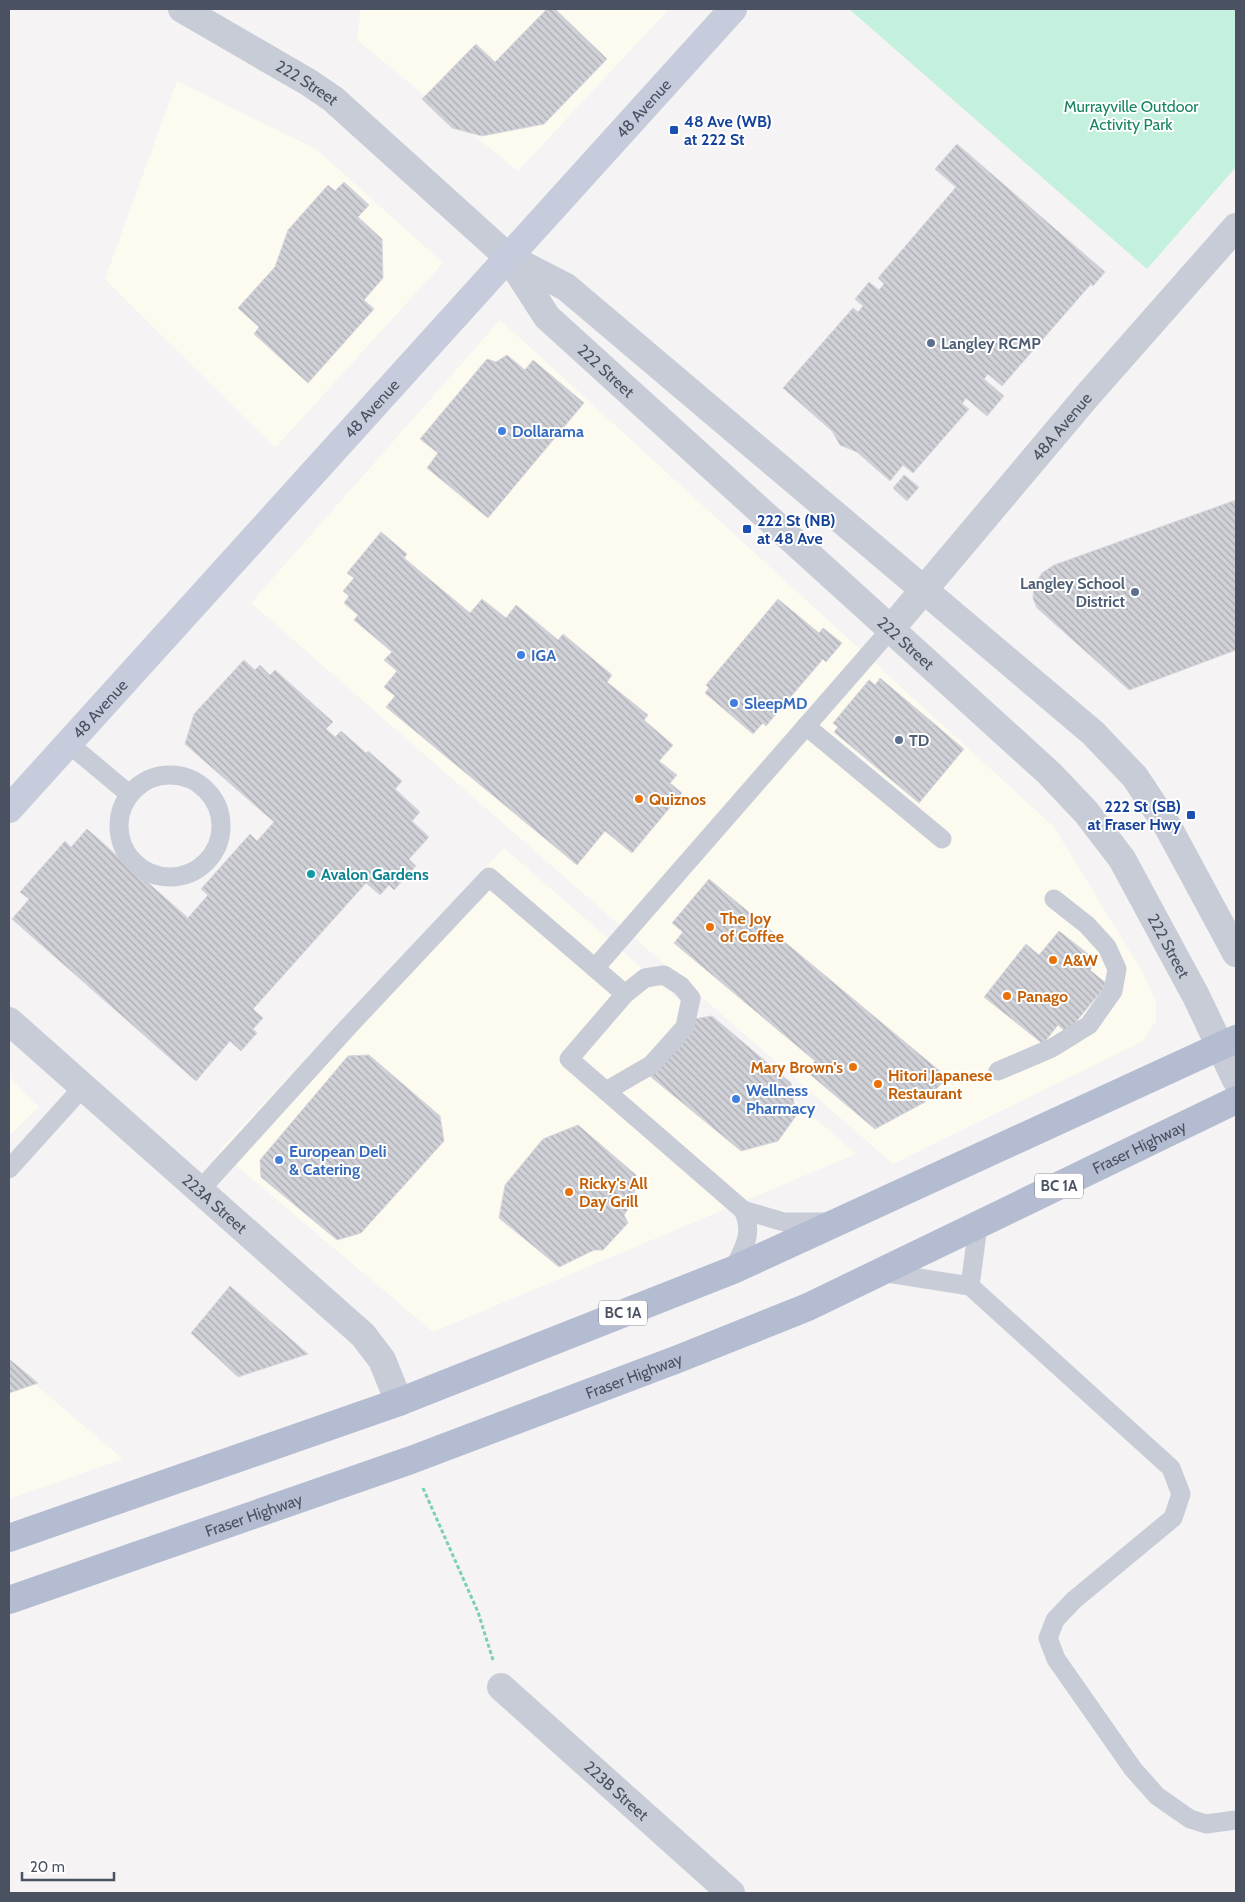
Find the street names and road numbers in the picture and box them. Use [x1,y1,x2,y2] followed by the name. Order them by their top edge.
[272,56,343,110] street label: 222 Street
[612,75,675,142] street label: 48 Avenue
[573,340,638,402] street label: 222 Street
[340,375,403,443] street label: 48 Avenue
[1028,389,1096,465] street label: 48A Avenue
[873,613,938,674] street label: 222 Street
[68,676,132,743] street label: 48 Avenue
[1143,911,1194,982] street label: 222 Street
[1089,1117,1189,1178] street label: Fraser Highway
[178,1170,251,1238] street label: 223A Street
[1035,1174,1083,1198] road number: BC 1A
[599,1300,647,1326] road number: BC 1A
[583,1349,685,1403] street label: Fraser Highway
[203,1490,305,1541] street label: Fraser Highway
[580,1757,653,1825] street label: 223B Street

